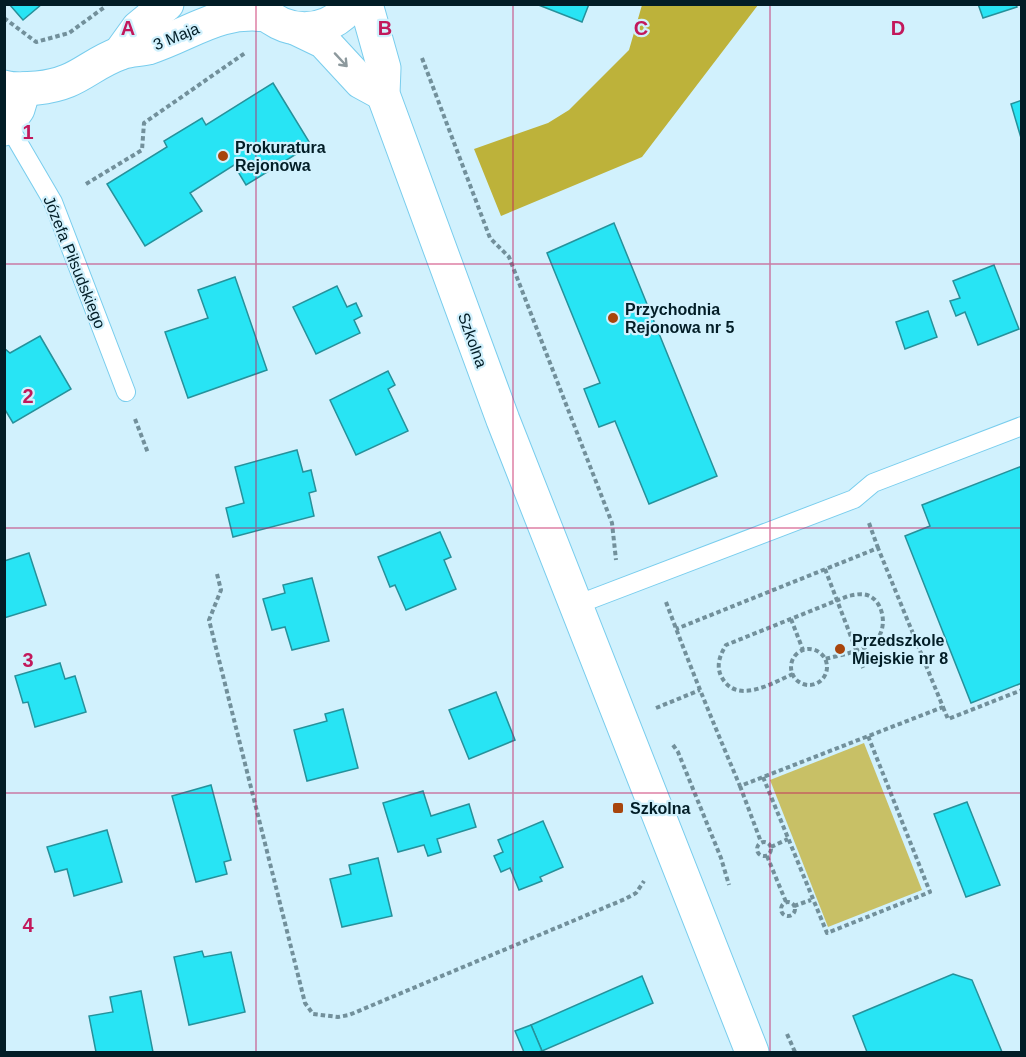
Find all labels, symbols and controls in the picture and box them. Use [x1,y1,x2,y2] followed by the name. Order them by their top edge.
[121,17,135,39] text: A
[378,17,392,39] text: B
[634,17,648,39] text: C
[891,17,905,39] text: D
[151,20,202,53] street label: 3 Maja
[334,52,348,67] one-way arrow
[22,121,34,143] text: 1
[235,139,326,174] place label: Prokuratura Rejonowa
[216,149,230,163] marker: Prokuratura Rejonowa
[40,193,109,331] street label: Józefa Piłsudskiego
[625,301,734,336] place label: Przychodnia Rejonowa nr 5
[455,311,490,370] street label: Szkolna
[606,311,620,325] marker: Przychodnia Rejonowa nr 5
[22,385,34,407] text: 2
[852,632,948,667] place label: Przedszkole Miejskie nr 8
[833,642,847,656] marker: Przedszkole Miejskie nr 8
[22,649,34,671] text: 3
[630,800,691,817] place label: Szkolna
[611,801,625,815] marker: Szkolna
[22,914,34,936] text: 4

